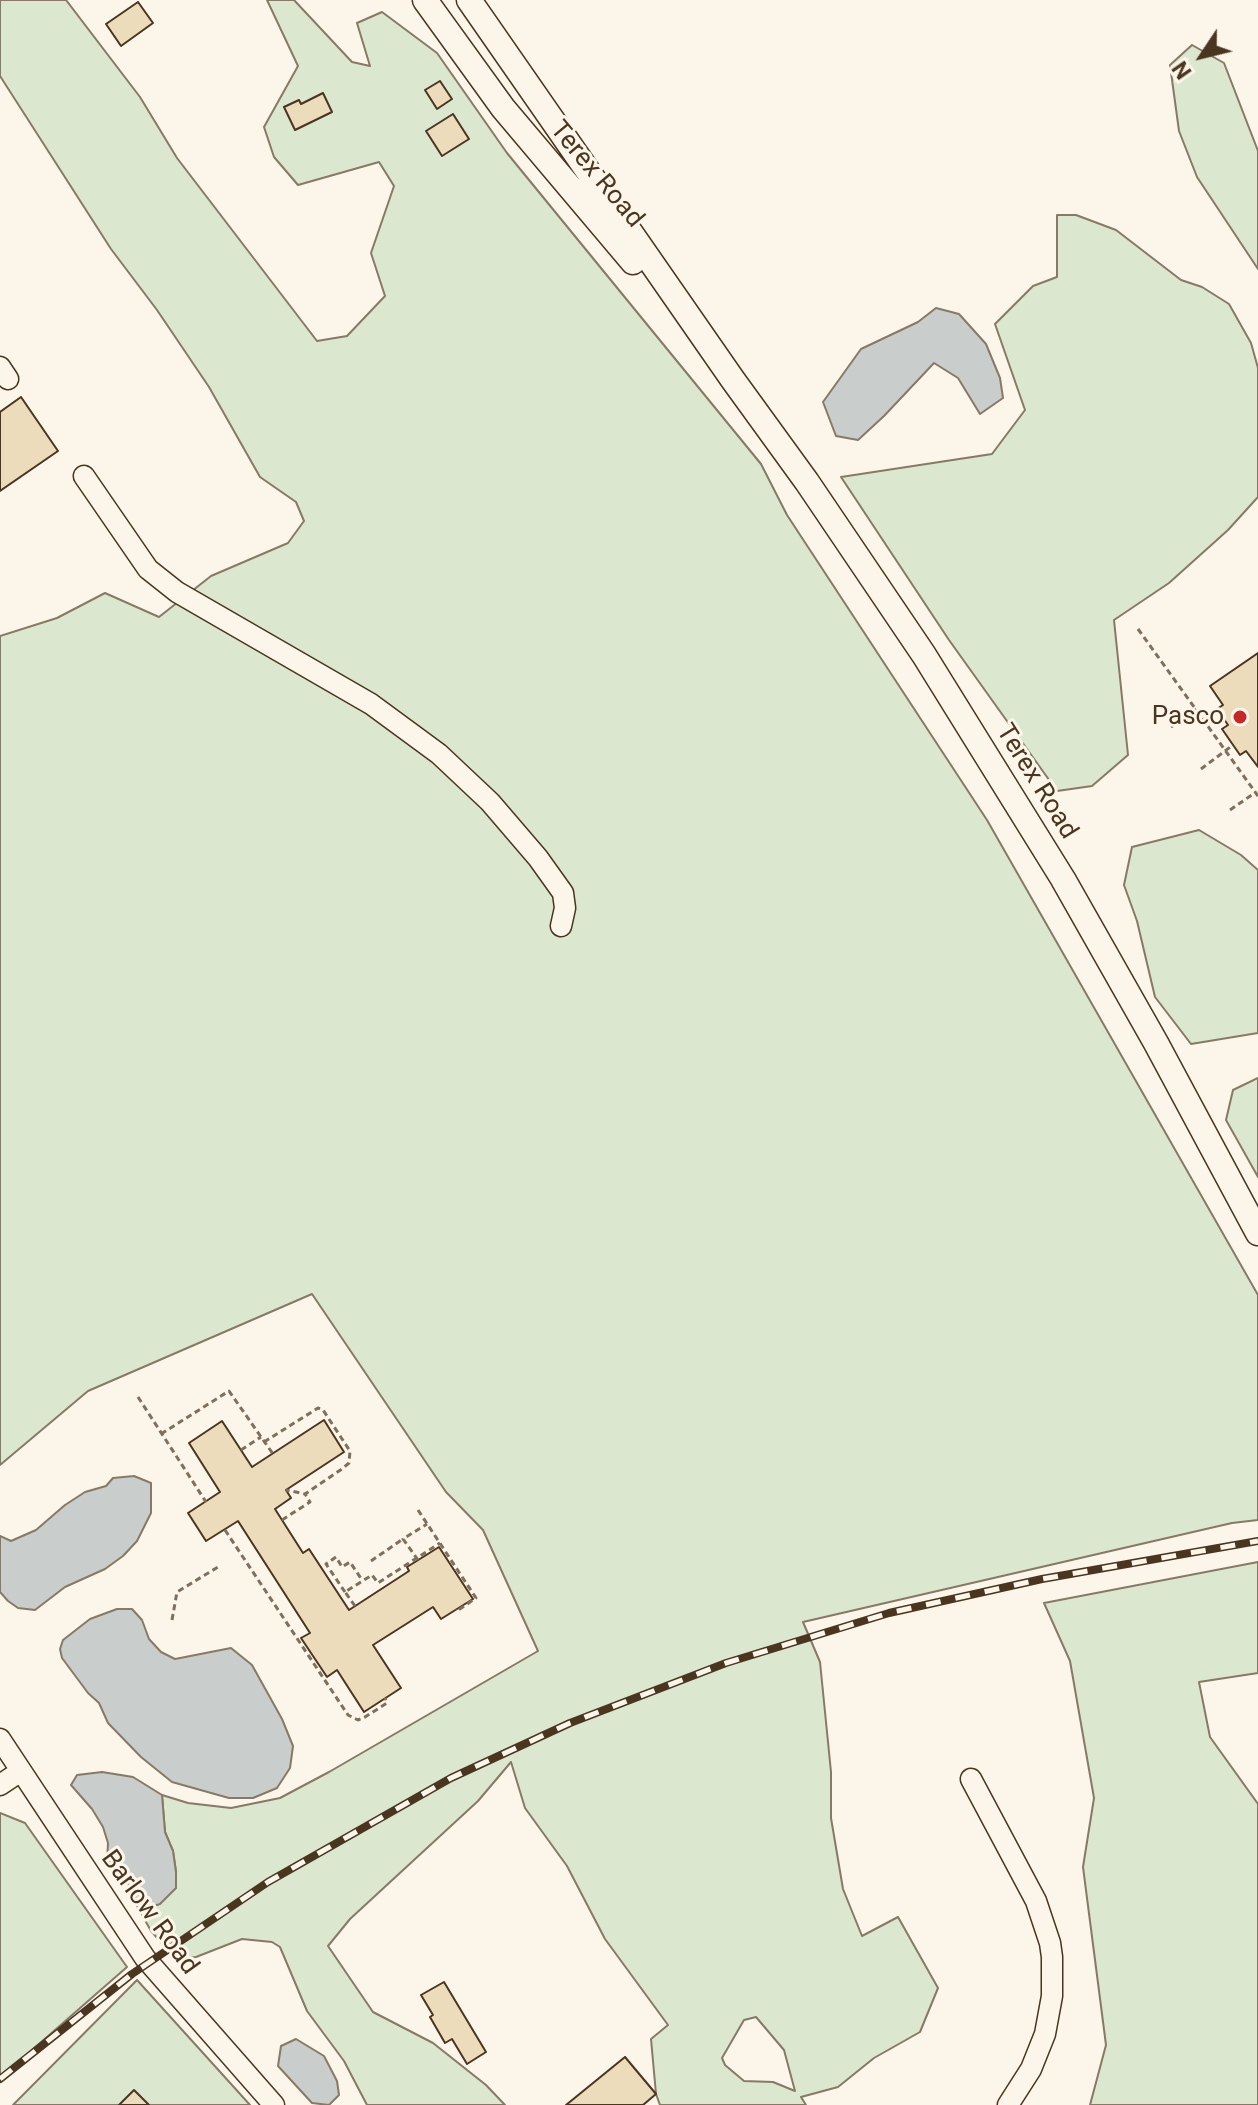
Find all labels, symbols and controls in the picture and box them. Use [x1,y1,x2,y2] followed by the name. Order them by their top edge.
[1162,16,1242,96] north arrow
[1167,57,1197,84] text: N
[542,115,650,235] street label: Terex Road
[1152,701,1224,733] place label: Pasco
[1231,708,1249,726] marker: Pasco
[988,719,1084,845] street label: Terex Road
[93,1845,205,1981] street label: Barlow Road

